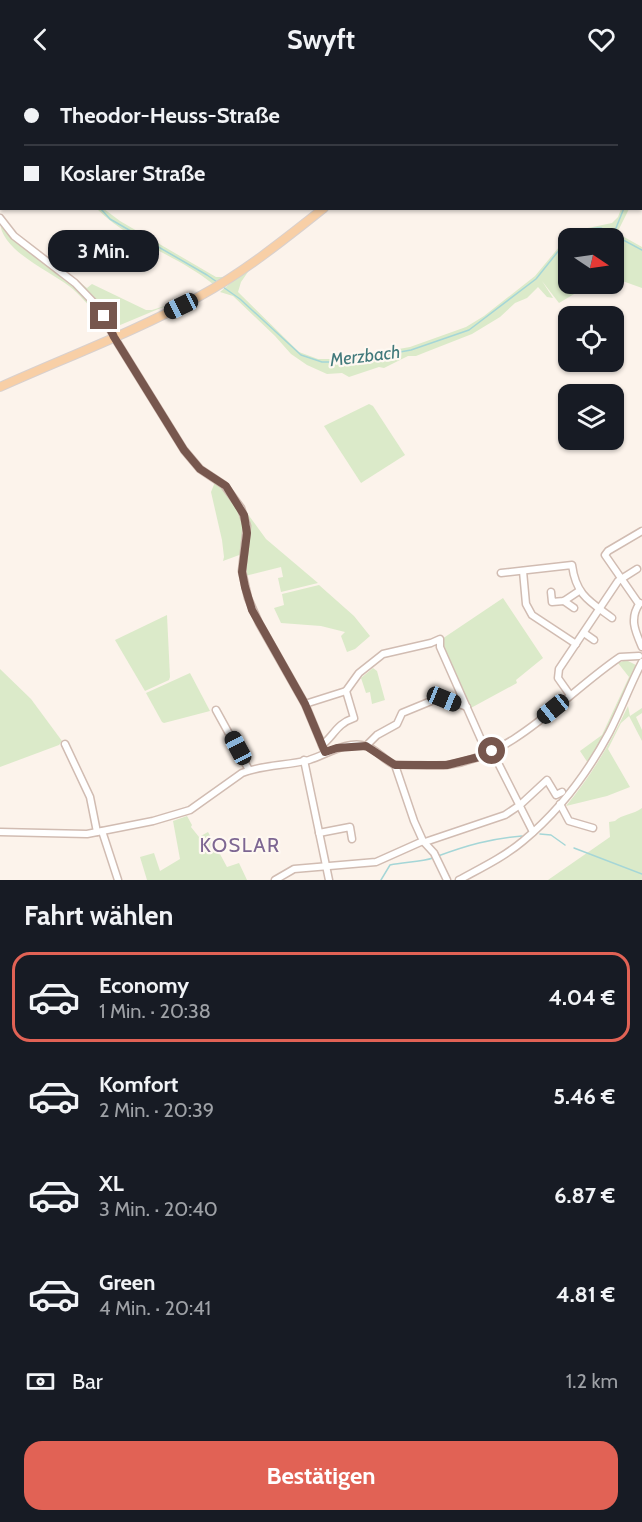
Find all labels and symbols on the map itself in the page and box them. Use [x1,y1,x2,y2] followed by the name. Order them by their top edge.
[558,228,624,294] north arrow
[48,229,160,271] callout: 3 Min.
[161,290,201,322] car
[90,302,117,329] route end
[328,341,401,371] water label: Merzbach
[424,684,464,714] car
[533,691,573,727] car
[222,728,254,768] car
[478,737,505,764] route start
[199,833,281,857] district label: KOSLAR

